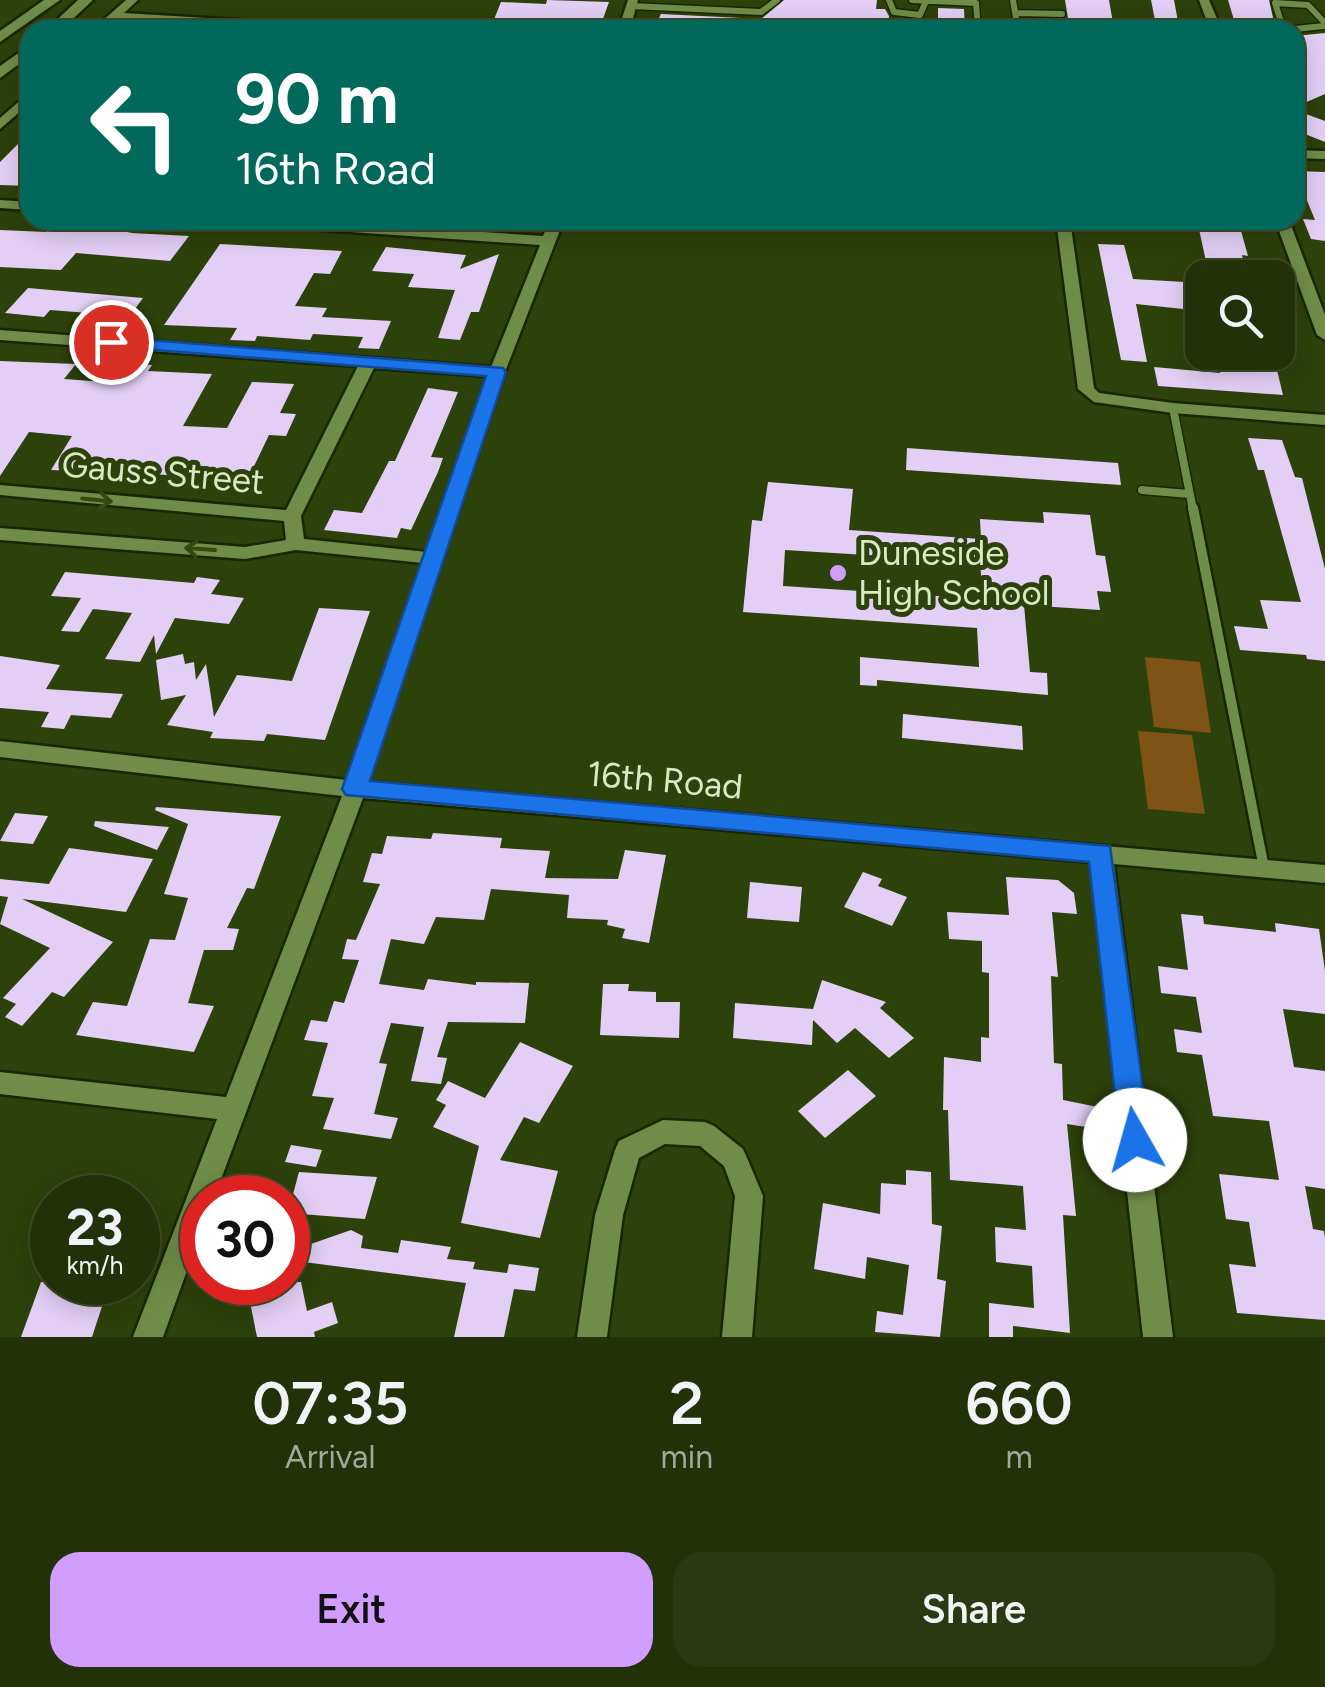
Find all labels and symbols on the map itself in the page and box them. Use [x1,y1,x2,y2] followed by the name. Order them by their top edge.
[69,300,154,385] pin
[60,443,266,503] street label: Gauss Street
[80,490,113,509] one-way arrow
[858,532,1049,614] place label: Duneside High School
[184,539,217,558] one-way arrow
[827,562,849,584] marker: Duneside High School
[585,752,745,808] street label: 16th Road
[1083,1088,1187,1192] position arrow
[180,1175,310,1305] speed limit sign: 30

